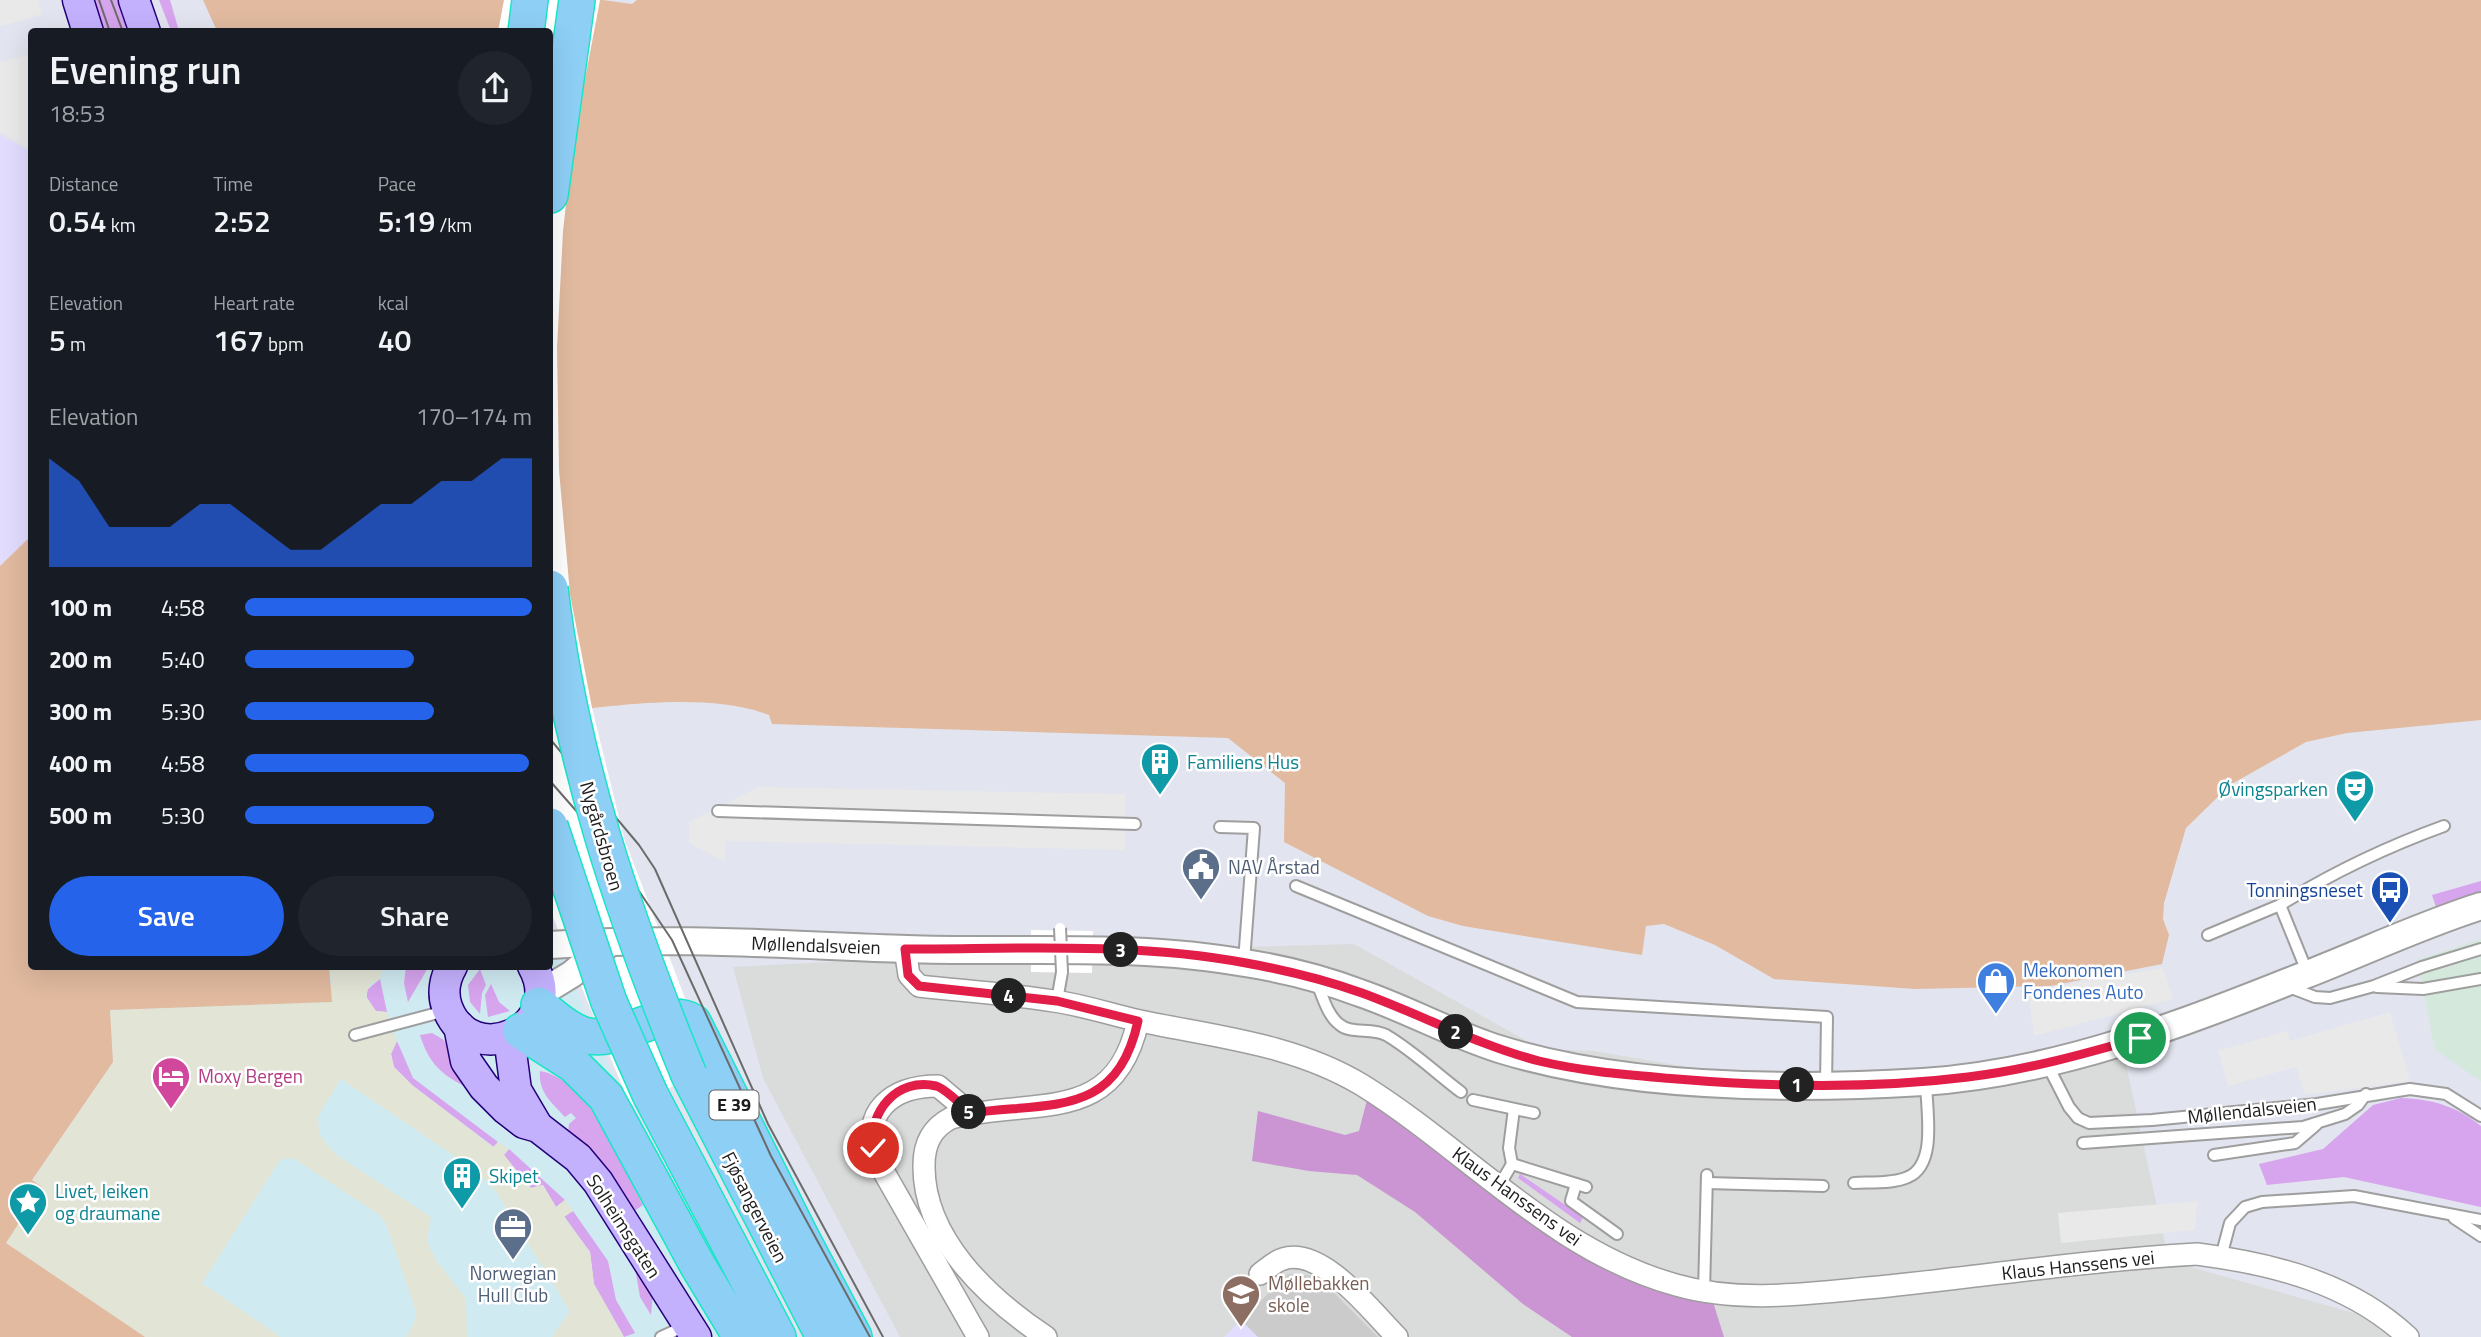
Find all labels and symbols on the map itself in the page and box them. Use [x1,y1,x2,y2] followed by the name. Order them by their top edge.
[1139,741,1181,796] building icon: Familiens Hus
[1187,747,1299,776] place label: Familiens Hus
[2334,768,2376,823] theatre icon: Øvingsparken
[2219,774,2328,803] place label: Øvingsparken
[573,778,632,894] street label: Nygårdsbroen
[1180,846,1222,901] public building icon: NAV Årstad
[1228,852,1320,881] place label: NAV Årstad
[2369,869,2411,924] bus stop icon: Tonningsneset
[2246,875,2363,904] place label: Tonningsneset
[751,928,881,961] street label: Møllendalsveien
[1104,932,1138,968] pin: 3
[2023,955,2143,1006] place label: Mekonomen Fondenes Auto
[1975,960,2017,1015] shop icon: Mekonomen Fondenes Auto
[992,978,1026,1014] pin: 4
[2110,1008,2170,1068] pin
[1438,1014,1474,1050] pin: 2
[150,1055,192,1110] hotel icon: Moxy Bergen
[198,1061,303,1090] place label: Moxy Bergen
[1780,1068,1814,1102] pin: 1
[2186,1088,2318,1131] street label: Møllendalsveien
[710,1090,758,1120] road number: E 39
[951,1094,986,1130] pin: 5
[843,1118,903,1178] pin
[1447,1139,1588,1252] street label: Klaus Hanssens vei
[715,1146,796,1267] street label: Fjøsangerveien
[441,1155,483,1210] building icon: Skipet
[489,1161,539,1190] place label: Skipet
[580,1168,669,1284] street label: Solheimsgaten
[55,1176,160,1227] place label: Livet, leiken og draumane
[7,1181,49,1236] place icon: Livet, leiken og draumane
[492,1206,534,1261] office icon: Norwegian Hull Club
[2000,1242,2156,1287] street label: Klaus Hanssens vei
[470,1258,556,1309] place label: Norwegian Hull Club
[1268,1268,1370,1319] place label: Møllebakken skole
[1220,1273,1262,1328] school or university icon: Møllebakken skole

